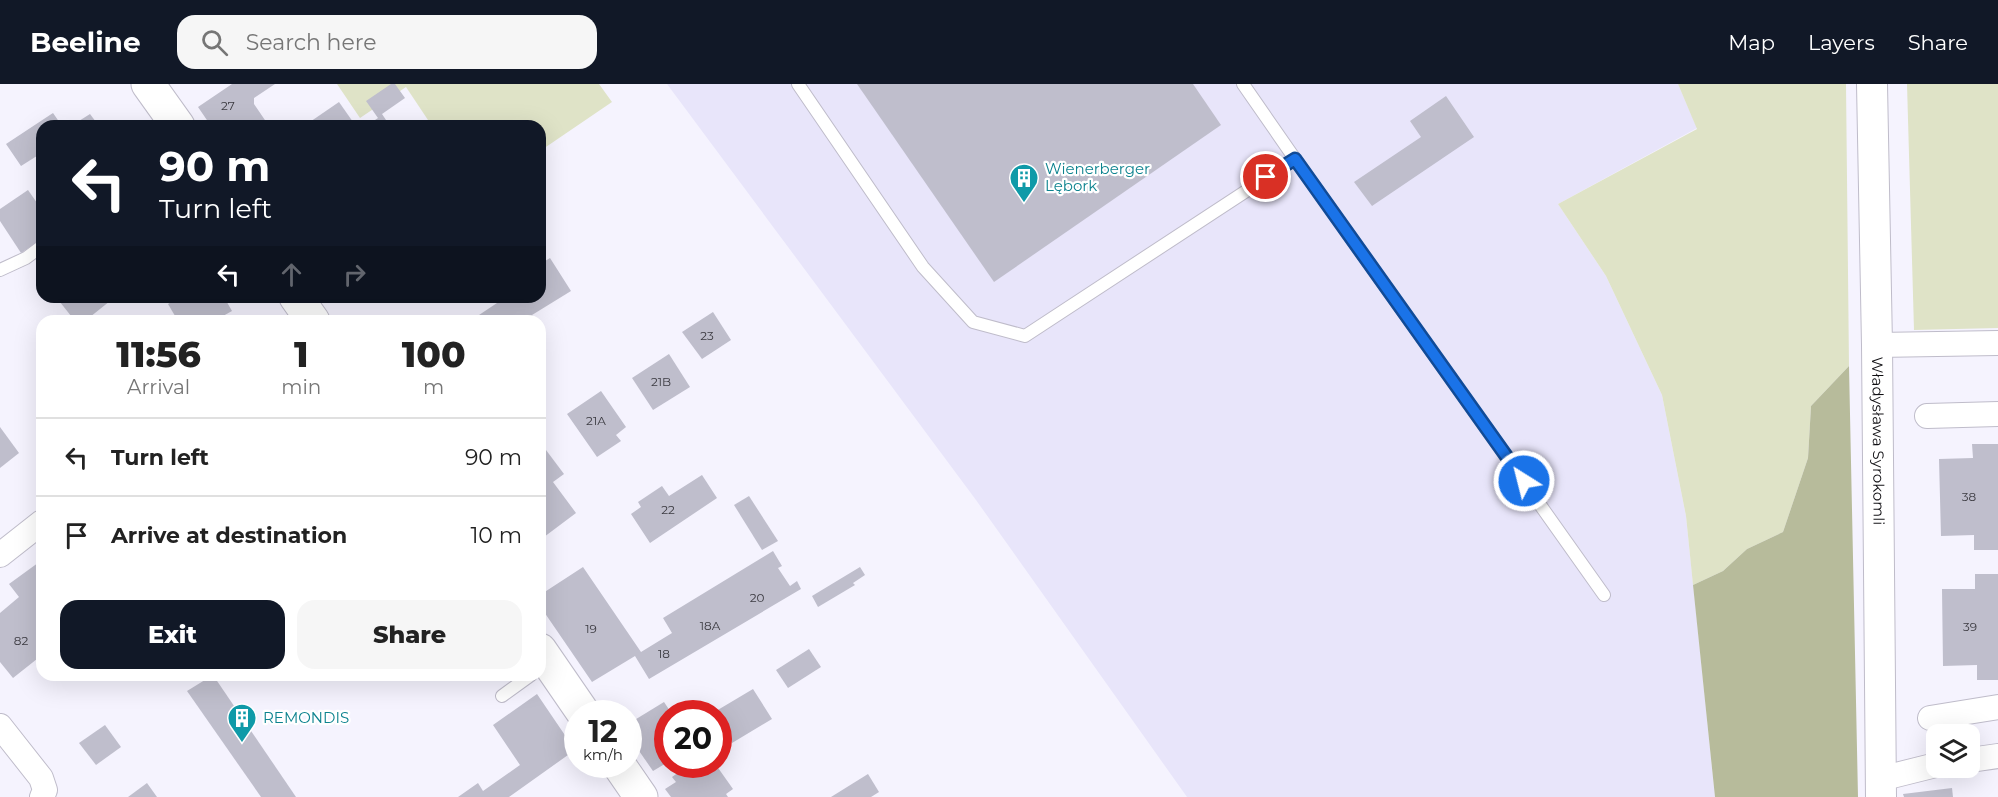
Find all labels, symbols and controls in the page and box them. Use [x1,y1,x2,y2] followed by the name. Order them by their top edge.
[177,15,597,69] search box
[30,25,141,59] text: Beeline
[198,26,231,59] icon: search
[246,29,377,56] text: Search here
[1728,30,1775,55] text: Map
[1808,30,1875,55] text: Layers
[1908,30,1968,55] text: Share
[221,98,235,113] house number: 27
[159,140,270,192] text: 90 m
[60,144,138,222] icon: left
[1240,151,1291,202] pin
[1045,159,1150,195] place label: Wienerberger Lębork
[1249,160,1282,193] icon: arrive
[1008,162,1040,204] building icon: Wienerberger Lębork
[159,192,272,225] text: Turn left
[212,258,245,291] icon: left
[275,258,308,291] icon: ahead
[338,258,371,291] icon: right
[700,328,714,343] house number: 23
[116,332,201,376] text: 11:56
[294,332,309,376] text: 1
[402,332,466,376] text: 100
[1868,357,1889,525] street label: Władysława Syrokomli
[651,374,671,389] house number: 21B
[127,375,190,399] text: Arrival
[281,375,321,399] text: min
[423,375,444,399] text: m
[586,413,606,428] house number: 21A
[60,441,93,474] icon: left
[111,444,209,471] text: Turn left
[465,444,522,471] text: 90 m
[1492,449,1556,513] position arrow
[1962,489,1977,504] house number: 38
[661,502,675,517] house number: 22
[60,519,93,552] icon: arrive
[111,522,347,549] text: Arrive at destination
[470,522,522,549] text: 10 m
[750,590,764,605] house number: 20
[60,600,285,669] button: Exit
[297,600,522,669] button: Share
[700,618,721,633] house number: 18A
[1963,619,1977,634] house number: 39
[585,621,597,636] house number: 19
[14,633,28,648] house number: 82
[658,646,670,661] house number: 18
[654,700,732,778] speed limit sign: 20
[226,702,258,744] building icon: REMONDIS
[263,708,349,727] place label: REMONDIS
[588,713,618,750] text: 12
[1926,724,1980,778] map controls
[1926,724,1980,778] button: layers
[583,745,623,764] text: km/h

